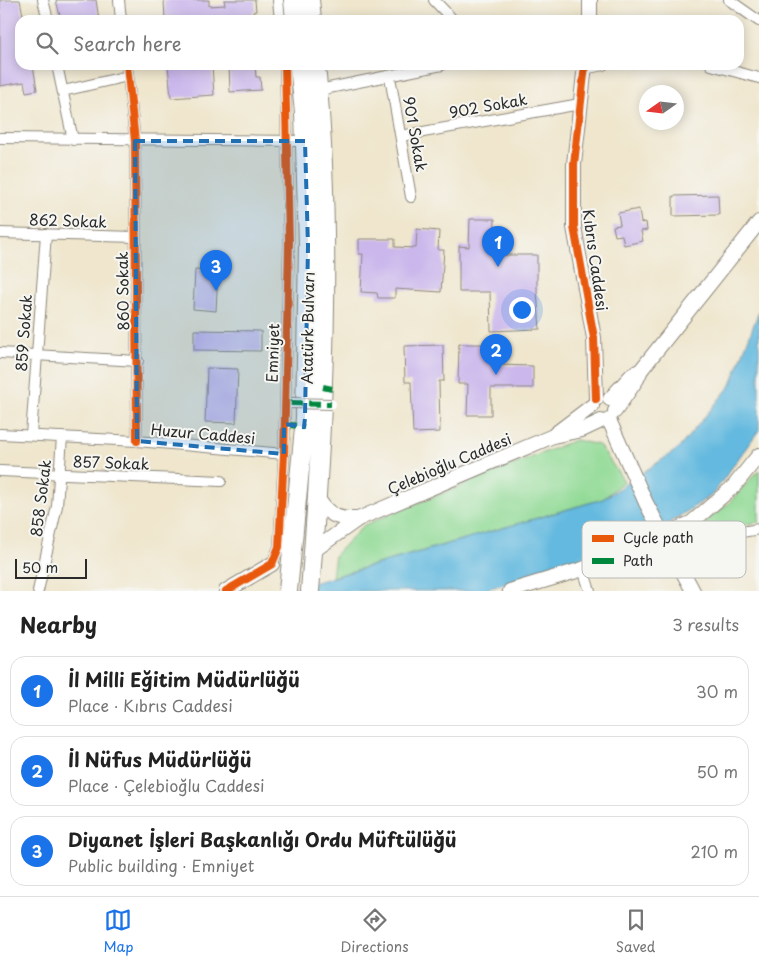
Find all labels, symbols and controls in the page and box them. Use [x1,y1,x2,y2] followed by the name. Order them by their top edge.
[15,15,744,70] search box
[33,29,61,57] icon: search
[73,29,182,57] text: Search here
[639,85,684,130] north arrow
[447,87,529,123] street label: 902 Sokak
[398,95,434,174] street label: 901 Sokak
[29,207,108,233] street label: 862 Sokak
[577,208,615,312] street label: Kıbrıs Caddesi
[482,226,514,267] pin: 1
[200,250,232,291] pin: 3
[110,251,134,331] street label: 860 Sokak
[295,272,319,384] street label: Atatürk Bulvarı
[9,293,37,372] street label: 859 Sokak
[509,297,535,323] your location
[259,323,285,383] street label: Emniyet
[480,334,512,375] pin: 2
[150,417,256,449] street label: Huzur Caddesi
[383,426,515,500] street label: Çelebioğlu Caddesi
[72,449,150,475] street label: 857 Sokak
[24,458,56,538] street label: 858 Sokak
[582,521,746,578] legend
[623,527,694,548] text: Cycle path
[623,550,653,571] text: Path
[15,556,88,579] scale bar
[22,557,58,578] text: 50 m
[20,608,97,640] text: Nearby
[672,612,739,636] text: 3 results
[68,665,300,693] text: İl Milli Eğitim Müdürlüğü
[33,679,41,703] text: 1
[696,679,738,703] text: 30 m
[68,693,233,717] text: Place · Kıbrıs Caddesi
[68,745,252,773] text: İl Nüfus Müdürlüğü
[31,759,43,783] text: 2
[697,759,738,783] text: 50 m
[68,773,265,797] text: Place · Çelebioğlu Caddesi
[68,825,457,853] text: Diyanet İşleri Başkanlığı Ordu Müftülüğü
[32,839,42,863] text: 3
[690,839,738,863] text: 210 m
[68,853,254,877] text: Public building · Emniyet
[104,906,133,957] tab: Map
[341,906,409,957] tab: Directions
[616,906,655,957] tab: Saved

